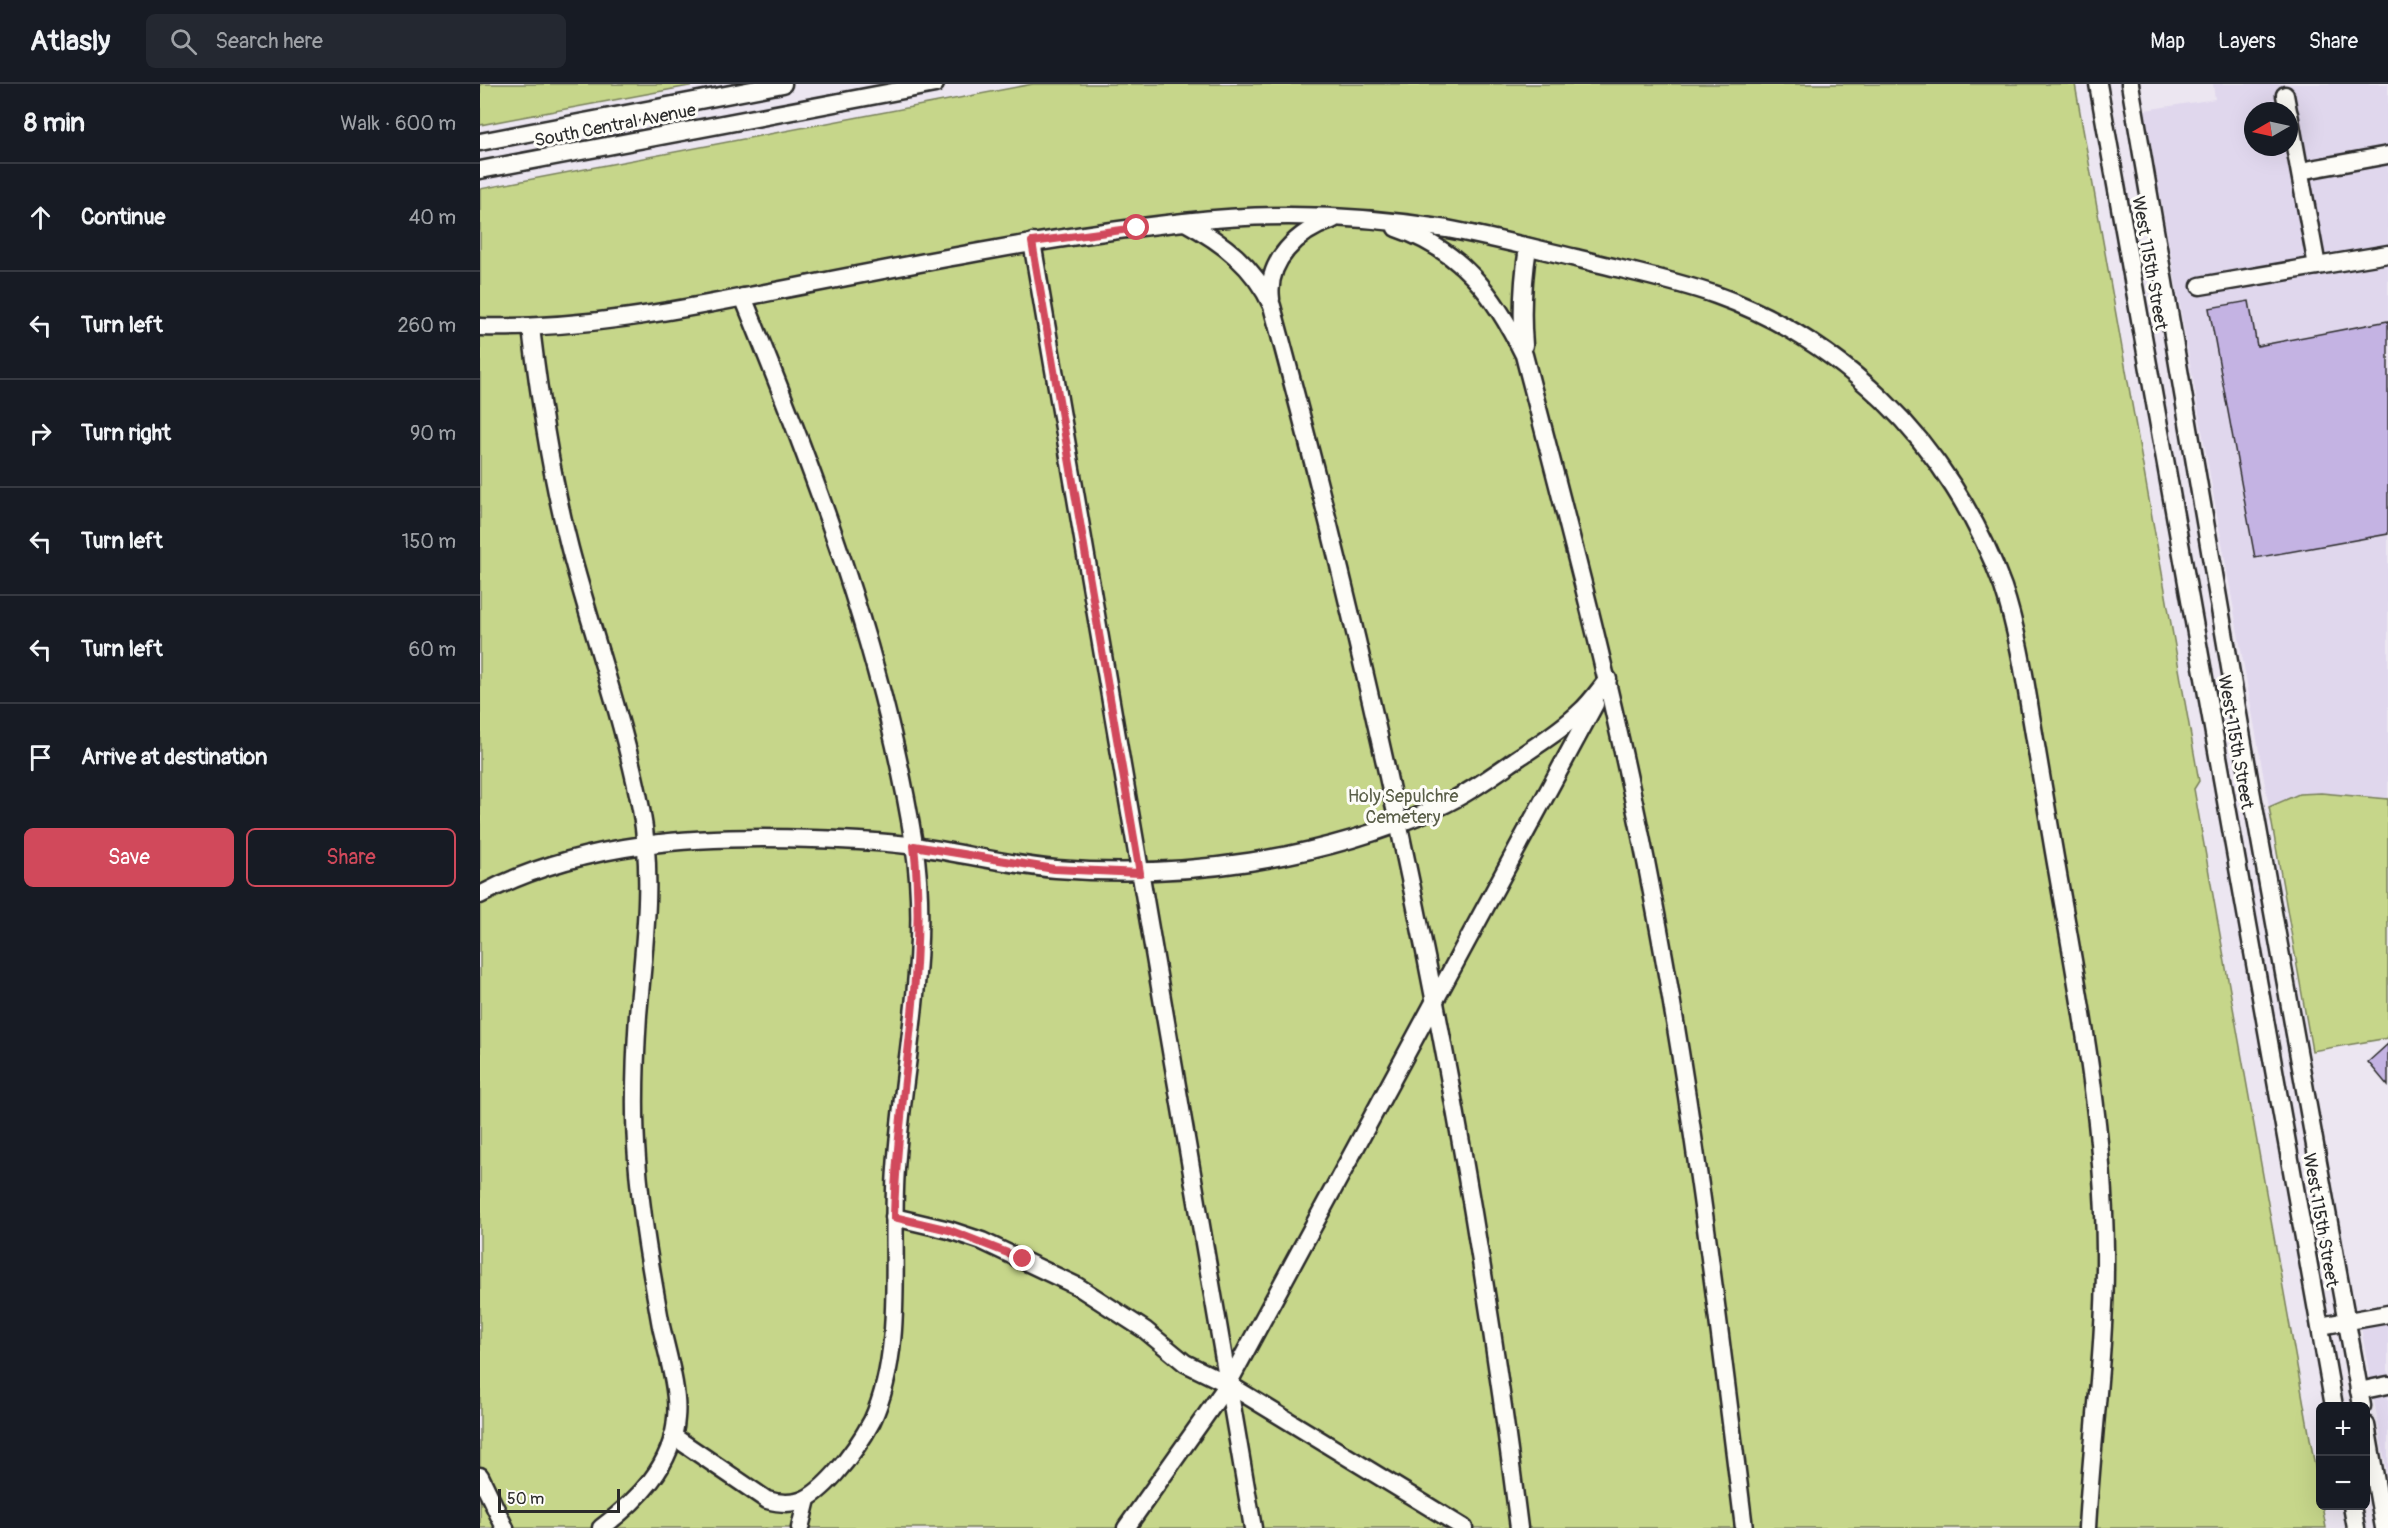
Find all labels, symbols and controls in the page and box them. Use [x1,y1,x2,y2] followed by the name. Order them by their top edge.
[146,14,566,68] search box
[30,24,110,59] text: Atlasly
[167,25,200,58] icon: search
[215,27,323,55] text: Search here
[2150,28,2185,55] text: Map
[2218,28,2276,55] text: Layers
[2309,28,2358,55] text: Share
[532,99,698,152] street label: South Central Avenue
[2244,102,2298,156] north arrow
[24,107,85,139] text: 8 min
[340,111,456,136] text: Walk · 600 m
[2126,194,2173,333] street label: West 115th Street
[24,201,57,234] icon: ahead
[81,203,165,231] text: Continue
[409,205,456,230] text: 40 m
[1123,214,1149,240] route start
[24,309,57,342] icon: left
[81,311,163,339] text: Turn left
[397,313,456,338] text: 260 m
[24,417,57,450] icon: right
[81,419,171,447] text: Turn right
[410,421,456,446] text: 90 m
[24,525,57,558] icon: left
[81,527,163,555] text: Turn left
[402,529,456,554] text: 150 m
[24,633,57,666] icon: left
[81,635,163,663] text: Turn left
[409,637,456,662] text: 60 m
[2212,673,2259,812] street label: West 115th Street
[24,741,57,774] icon: arrive
[81,743,267,771] text: Arrive at destination
[1348,785,1458,829] park label: Holy Sepulchre Cemetery
[24,828,234,887] button: Save
[246,828,456,887] button: Share
[2297,1151,2344,1290] street label: West 115th Street
[1009,1245,1035,1271] route end
[2316,1402,2370,1510] map controls
[2316,1402,2370,1456] button: +
[2316,1456,2370,1510] button: −
[498,1486,620,1514] scale bar
[507,1489,544,1509] text: 50 m

